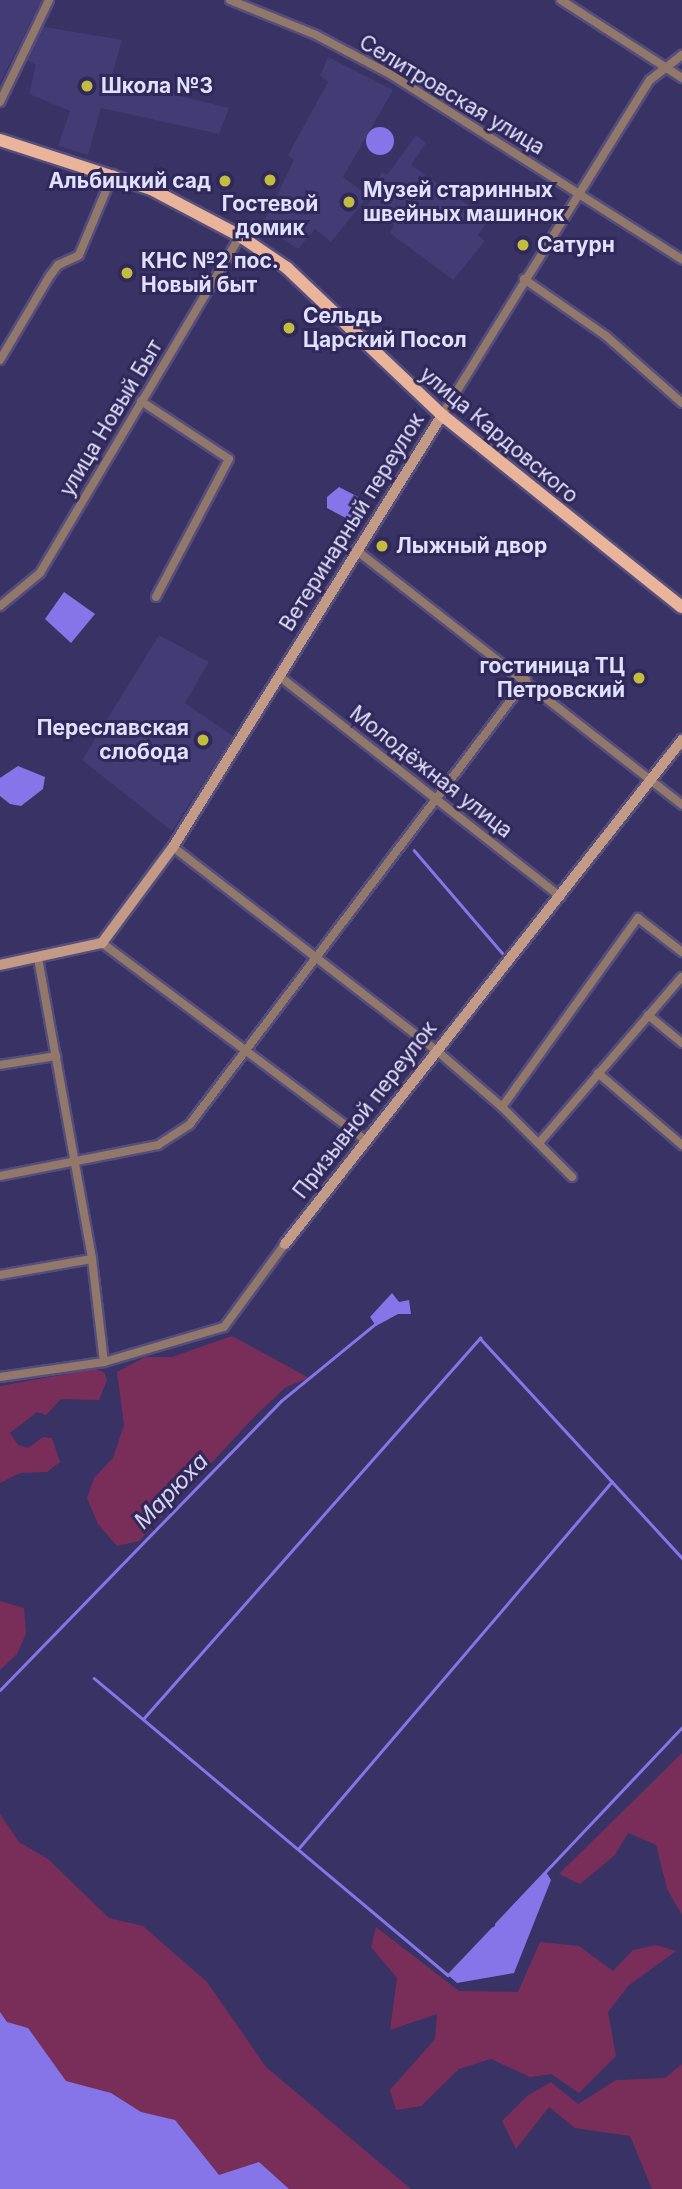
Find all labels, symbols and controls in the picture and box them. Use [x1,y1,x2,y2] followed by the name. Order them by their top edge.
[355,30,549,160] street label: Селитровская улица
[101,73,213,99] place label: Школа №3
[79,78,95,94] marker: Школа №3
[48,168,211,194] place label: Альбицкий сад
[262,172,278,188] marker: Гостевой домик
[217,173,233,189] marker: Альбицкий сад
[363,177,564,227] place label: Музей старинных швейных машинок
[222,191,318,241] place label: Гостевой домик
[341,194,357,210] marker: Музей старинных швейных машинок
[537,232,615,258] place label: Сатурн
[515,237,531,253] marker: Сатурн
[141,248,279,298] place label: КНС №2 пос. Новый быт
[119,265,135,281] marker: КНС №2 пос. Новый быт
[303,303,467,353] place label: Сельдь Царский Посол
[281,320,297,336] marker: Сельдь Царский Посол
[54,335,168,501] street label: улица Новый Быт
[415,361,583,509] street label: улица Кардовского
[274,408,430,636] street label: Ветеринарный переулок
[396,533,547,559] place label: Лыжный двор
[374,538,390,554] marker: Лыжный двор
[480,653,625,703] place label: гостиница ТЦ Петровский
[631,670,647,686] marker: гостиница ТЦ Петровский
[345,701,517,843] street label: Молодёжная улица
[37,715,189,765] place label: Переславская слобода
[195,732,211,748] marker: Переславская слобода
[288,1016,442,1204] street label: Призывной переулок
[128,1447,214,1535] water label: Марюха

